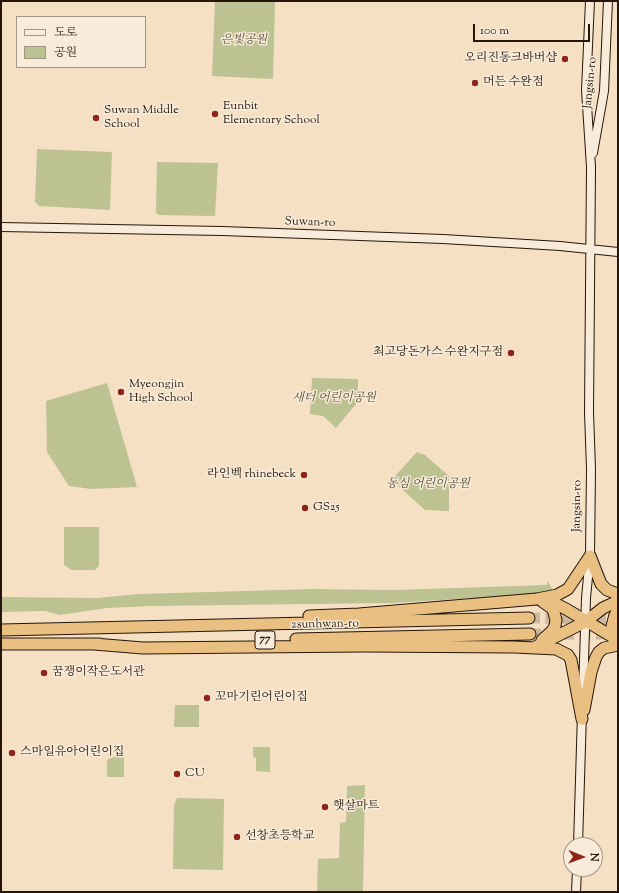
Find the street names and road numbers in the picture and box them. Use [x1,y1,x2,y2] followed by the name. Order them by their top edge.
[581,56,601,110] street label: Jangsin-ro
[284,215,336,231] street label: Suwan-ro
[570,480,586,532] street label: Jangsin-ro
[291,617,359,633] street label: 2sunhwan-ro
[255,631,275,649] road number: 77

